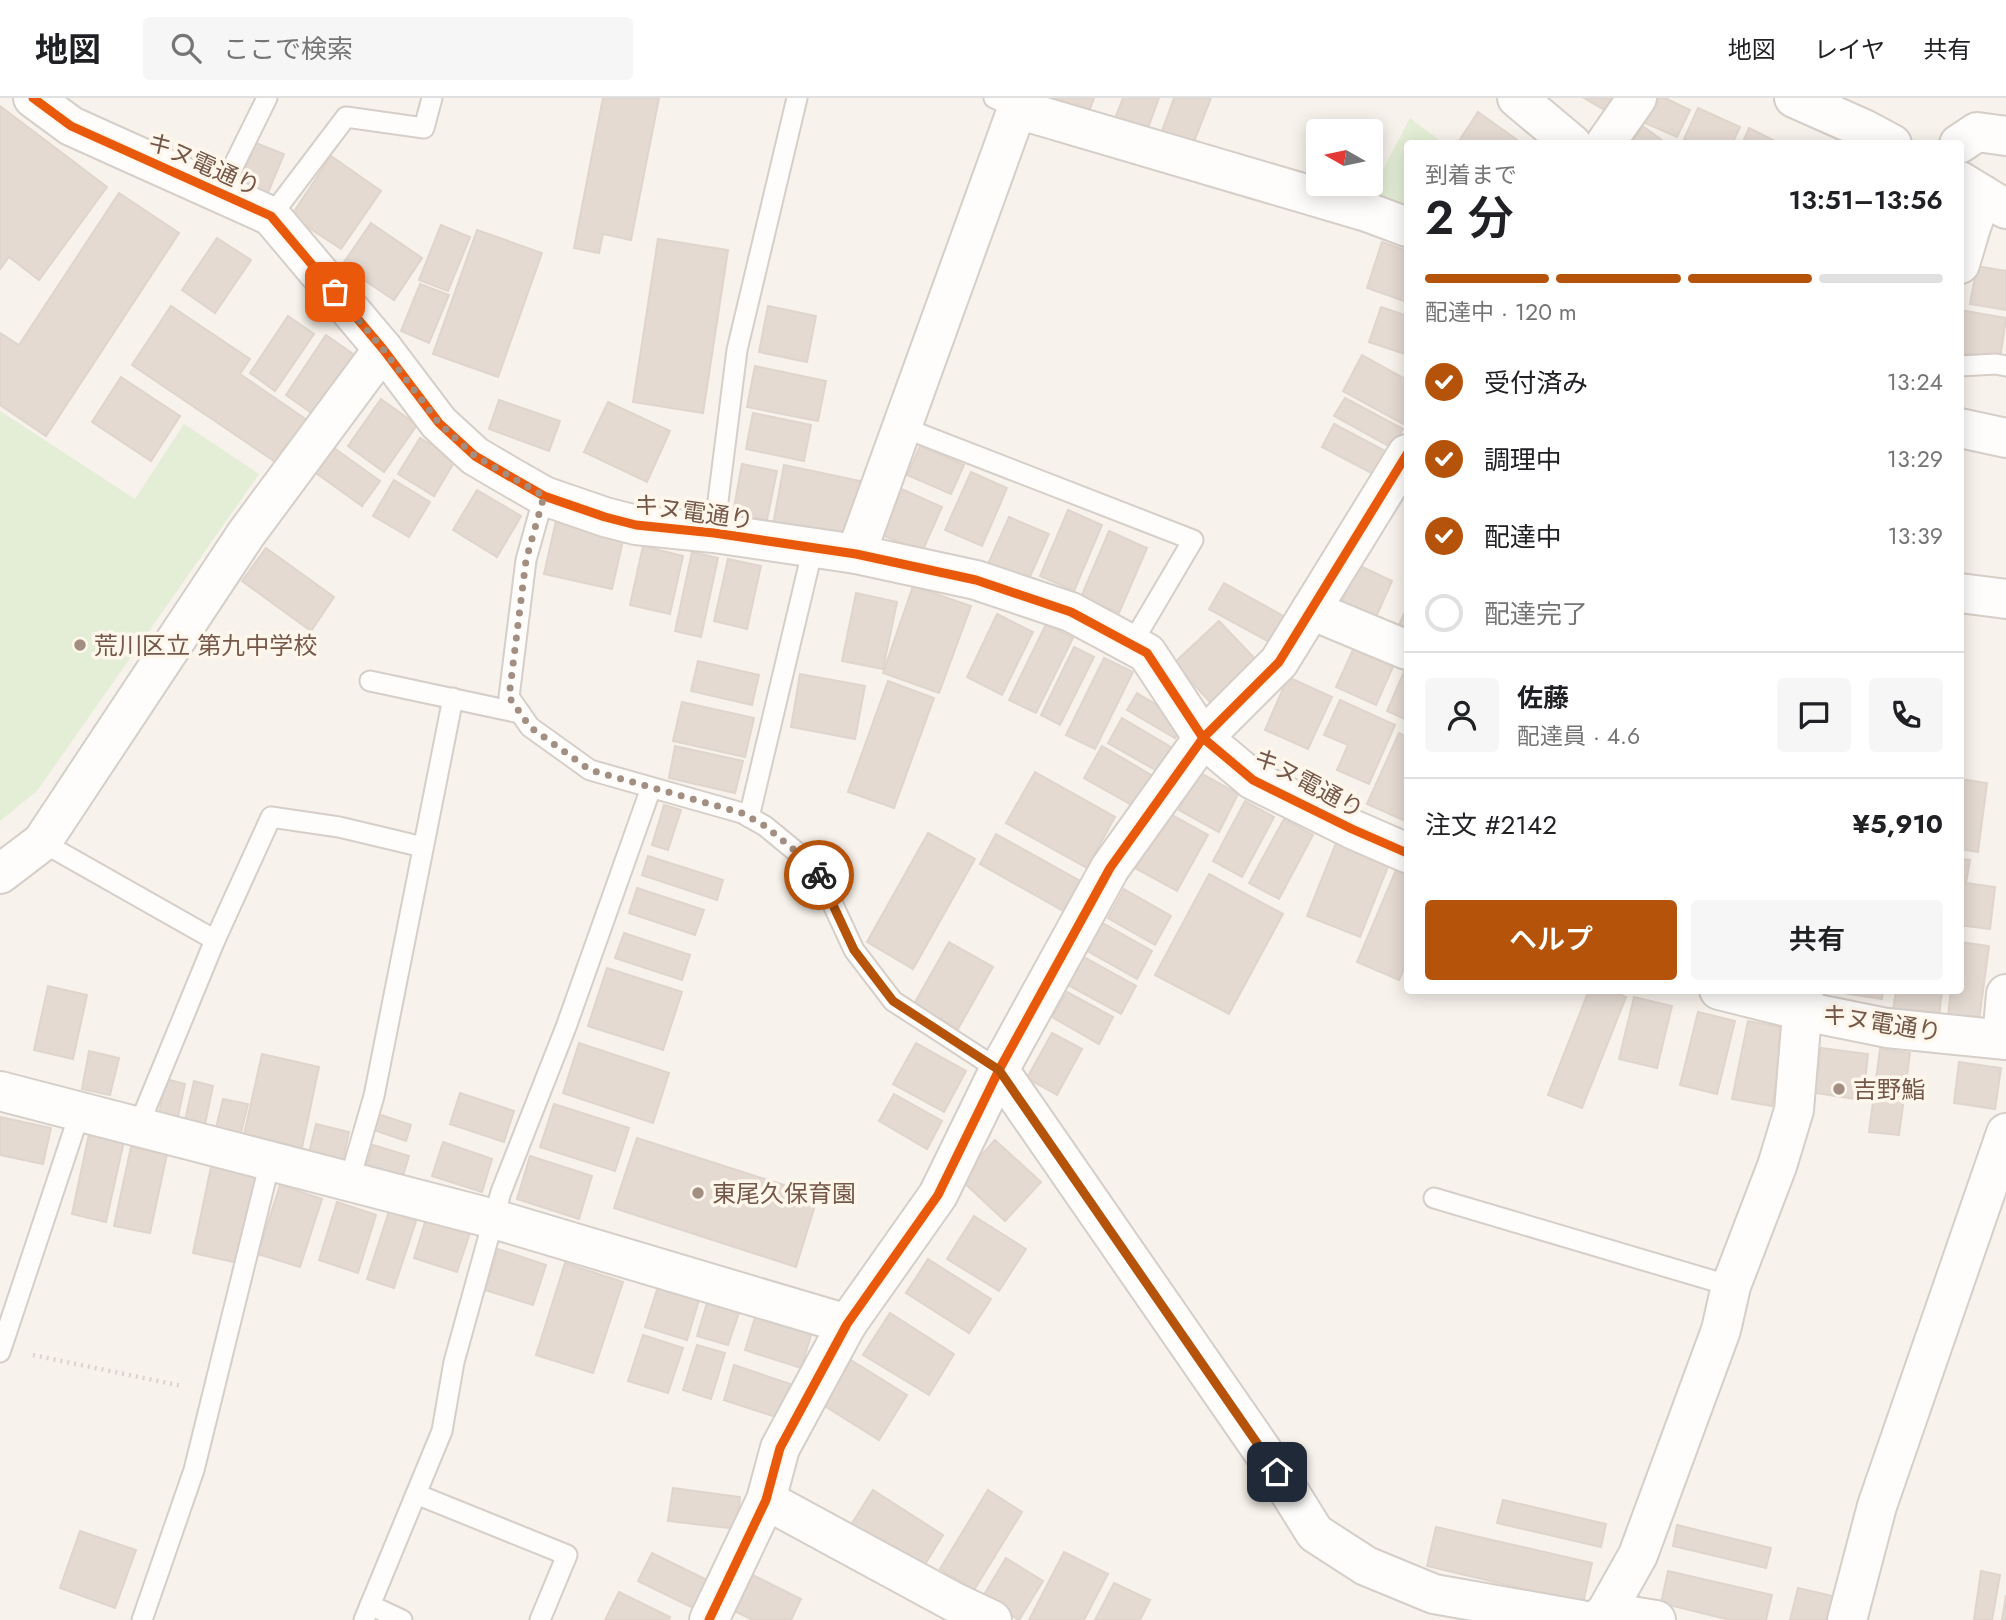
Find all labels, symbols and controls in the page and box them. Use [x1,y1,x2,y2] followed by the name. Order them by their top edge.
[143,17,633,80] search box
[35,26,101,73] text: 地図
[167,29,205,67] icon: search
[223,30,353,68] text: ここで検索
[1728,32,1776,67] text: 地図
[1814,32,1885,67] text: レイヤ
[1923,32,1971,67] text: 共有
[1306,119,1382,196] north arrow
[1306,119,1383,196] map controls
[142,124,266,204] street label: キヌ電通り
[1425,158,1517,192] text: 到着まで
[1788,181,1943,219] text: 13:51–13:56
[1425,185,1514,251] text: 2 分
[305,262,365,322] pin
[316,273,354,311] icon: bag
[1425,295,1577,329] text: 配達中 · 120 m
[1425,363,1463,401] icon: check
[1484,364,1588,402] text: 受付済み
[1887,365,1943,399] text: 13:24
[1425,440,1463,478] icon: check
[1484,441,1562,479] text: 調理中
[1887,442,1943,476] text: 13:29
[632,486,756,538] street label: キヌ電通り
[1425,517,1463,555] icon: check
[1484,518,1562,556] text: 配達中
[1887,519,1943,553] text: 13:39
[1484,595,1588,633] text: 配達完了
[94,628,317,663] place label: 荒川区立 第九中学校
[72,637,88,653] marker: 荒川区立 第九中学校
[1425,678,1499,752] button: person
[1777,678,1851,752] button: chat
[1869,678,1943,752] button: phone
[1517,679,1569,717] text: 佐藤
[1517,719,1640,753] text: 配達員 · 4.6
[1248,739,1370,827] street label: キヌ電通り
[1853,805,1943,843] text: ¥5,910
[1425,806,1557,844] text: 注文 #2142
[784,840,854,910] courier
[800,856,838,894] icon: bike
[1425,900,1677,980] button: ヘルプ
[1691,900,1943,980] button: 共有
[1820,996,1944,1050] street label: キヌ電通り
[1853,1072,1925,1107] place label: 吉野鮨
[1831,1081,1847,1097] marker: 吉野鮨
[712,1176,856,1211] place label: 東尾久保育園
[690,1185,706,1201] marker: 東尾久保育園
[1247,1442,1307,1502] pin
[1258,1453,1296,1491] icon: home

